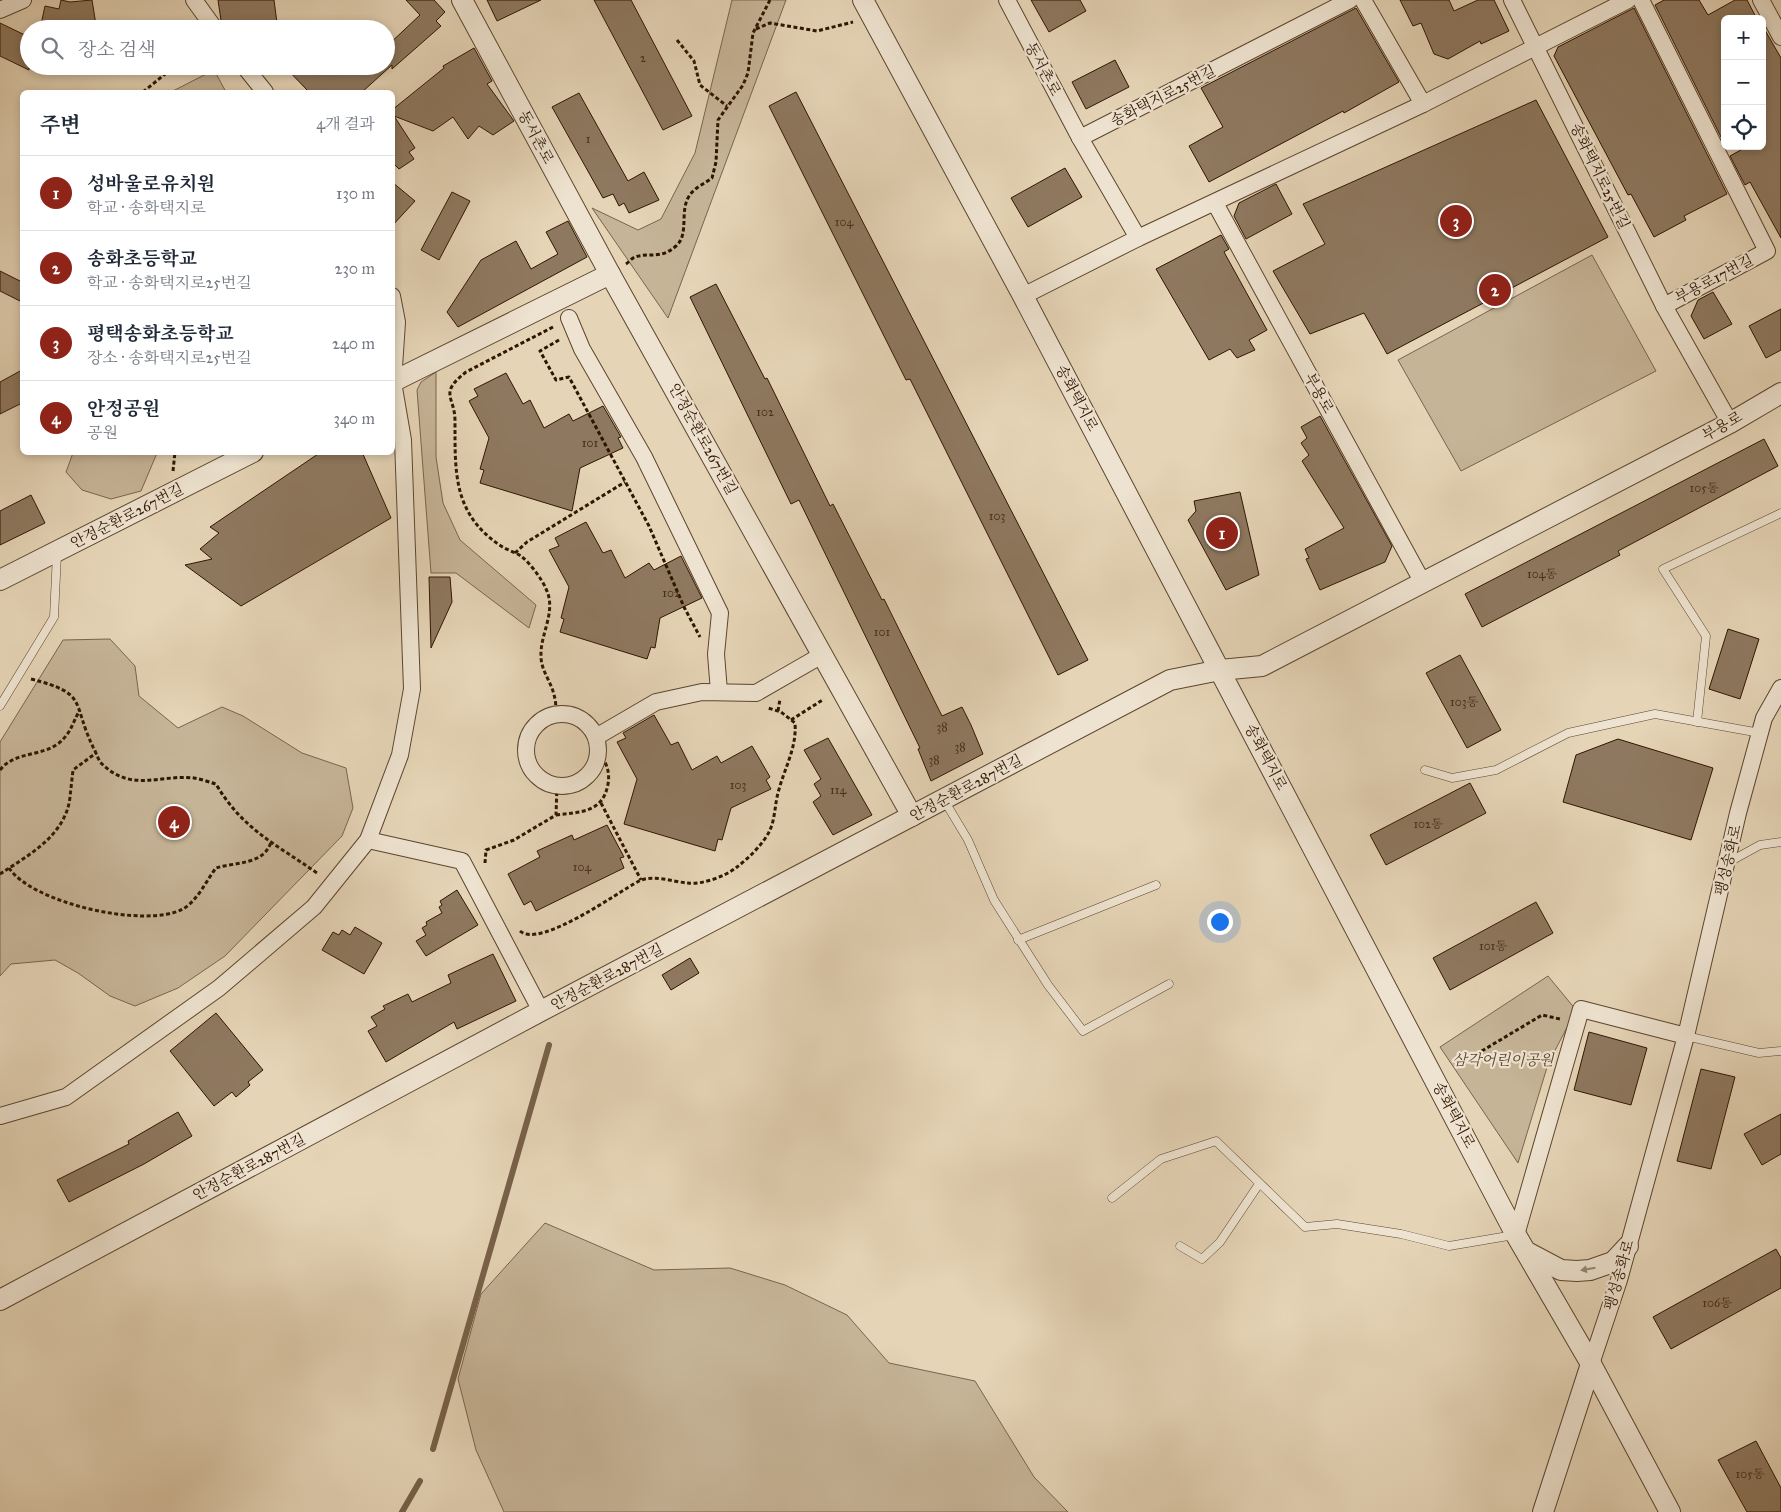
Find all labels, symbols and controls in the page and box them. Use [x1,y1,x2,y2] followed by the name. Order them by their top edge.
[1721,15,1766,150] map controls
[1721,15,1766,60] button: +
[20,20,395,75] search box
[38,34,66,62] icon: search
[78,38,156,61] text: 장소 검색
[1021,39,1065,99] street label: 동서촌로
[640,51,646,65] house number: 2
[1721,60,1766,105] button: −
[1107,62,1219,130] street label: 송화택지로25번길
[1721,105,1766,150] button: locate
[514,107,558,167] street label: 동서촌로
[40,112,81,138] text: 주변
[316,114,375,133] text: 4개 결과
[1567,120,1633,232] street label: 송화택지로25번길
[586,132,591,146] house number: 1
[87,172,215,195] text: 성바울로유치원
[53,184,59,203] text: 1
[336,184,375,203] text: 130 m
[87,198,206,217] text: 학교 · 송화택지로
[1440,202,1472,240] pin: 3
[835,215,853,229] house number: 104
[87,247,197,270] text: 송화초등학교
[1672,251,1756,307] street label: 부용로17번길
[52,259,60,278] text: 2
[335,259,375,278] text: 230 m
[1479,271,1511,309] pin: 2
[87,273,252,292] text: 학교 · 송화택지로25번길
[87,322,234,345] text: 평택송화초등학교
[53,334,59,353] text: 3
[332,334,375,353] text: 240 m
[87,348,252,367] text: 장소 · 송화택지로25번길
[1052,362,1102,435] street label: 송화택지로
[1301,370,1338,417] street label: 부용로
[665,380,741,498] street label: 안정순환로267번길
[87,397,160,420] text: 안정공원
[756,405,774,419] house number: 102
[1699,407,1746,444] street label: 부용로
[52,409,60,428] text: 4
[333,409,375,428] text: 340 m
[87,423,118,442] text: 공원
[582,436,598,450] house number: 101
[67,480,187,552] street label: 안정순환로267번길
[1690,481,1719,495] house number: 105동
[989,509,1005,523] house number: 103
[1206,514,1238,552] pin: 1
[1527,567,1557,581] house number: 104동
[662,586,680,600] house number: 102
[874,625,890,639] house number: 101
[1450,695,1478,709] house number: 103동
[936,720,948,734] house number: 38
[1241,721,1291,794] street label: 송화택지로
[954,740,966,754] house number: 38
[907,751,1025,825] street label: 안정순환로287번길
[928,753,940,767] house number: 38
[730,778,746,792] house number: 103
[830,783,846,797] house number: 114
[158,803,190,841] pin: 4
[1413,817,1443,831] house number: 102동
[1711,822,1745,897] street label: 팽성송화로
[573,860,591,874] house number: 104
[1207,909,1233,935] your location
[1479,939,1507,953] house number: 101동
[548,940,666,1014] street label: 안정순환로287번길
[1452,1051,1555,1069] park label: 삼각어린이공원
[1429,1079,1479,1152] street label: 송화택지로
[190,1130,308,1204] street label: 안정순환로287번길
[1600,1237,1638,1312] street label: 팽성송화로
[1579,1266,1595,1274] one-way arrow
[1702,1296,1732,1310] house number: 106동
[1736,1467,1765,1481] house number: 105동

